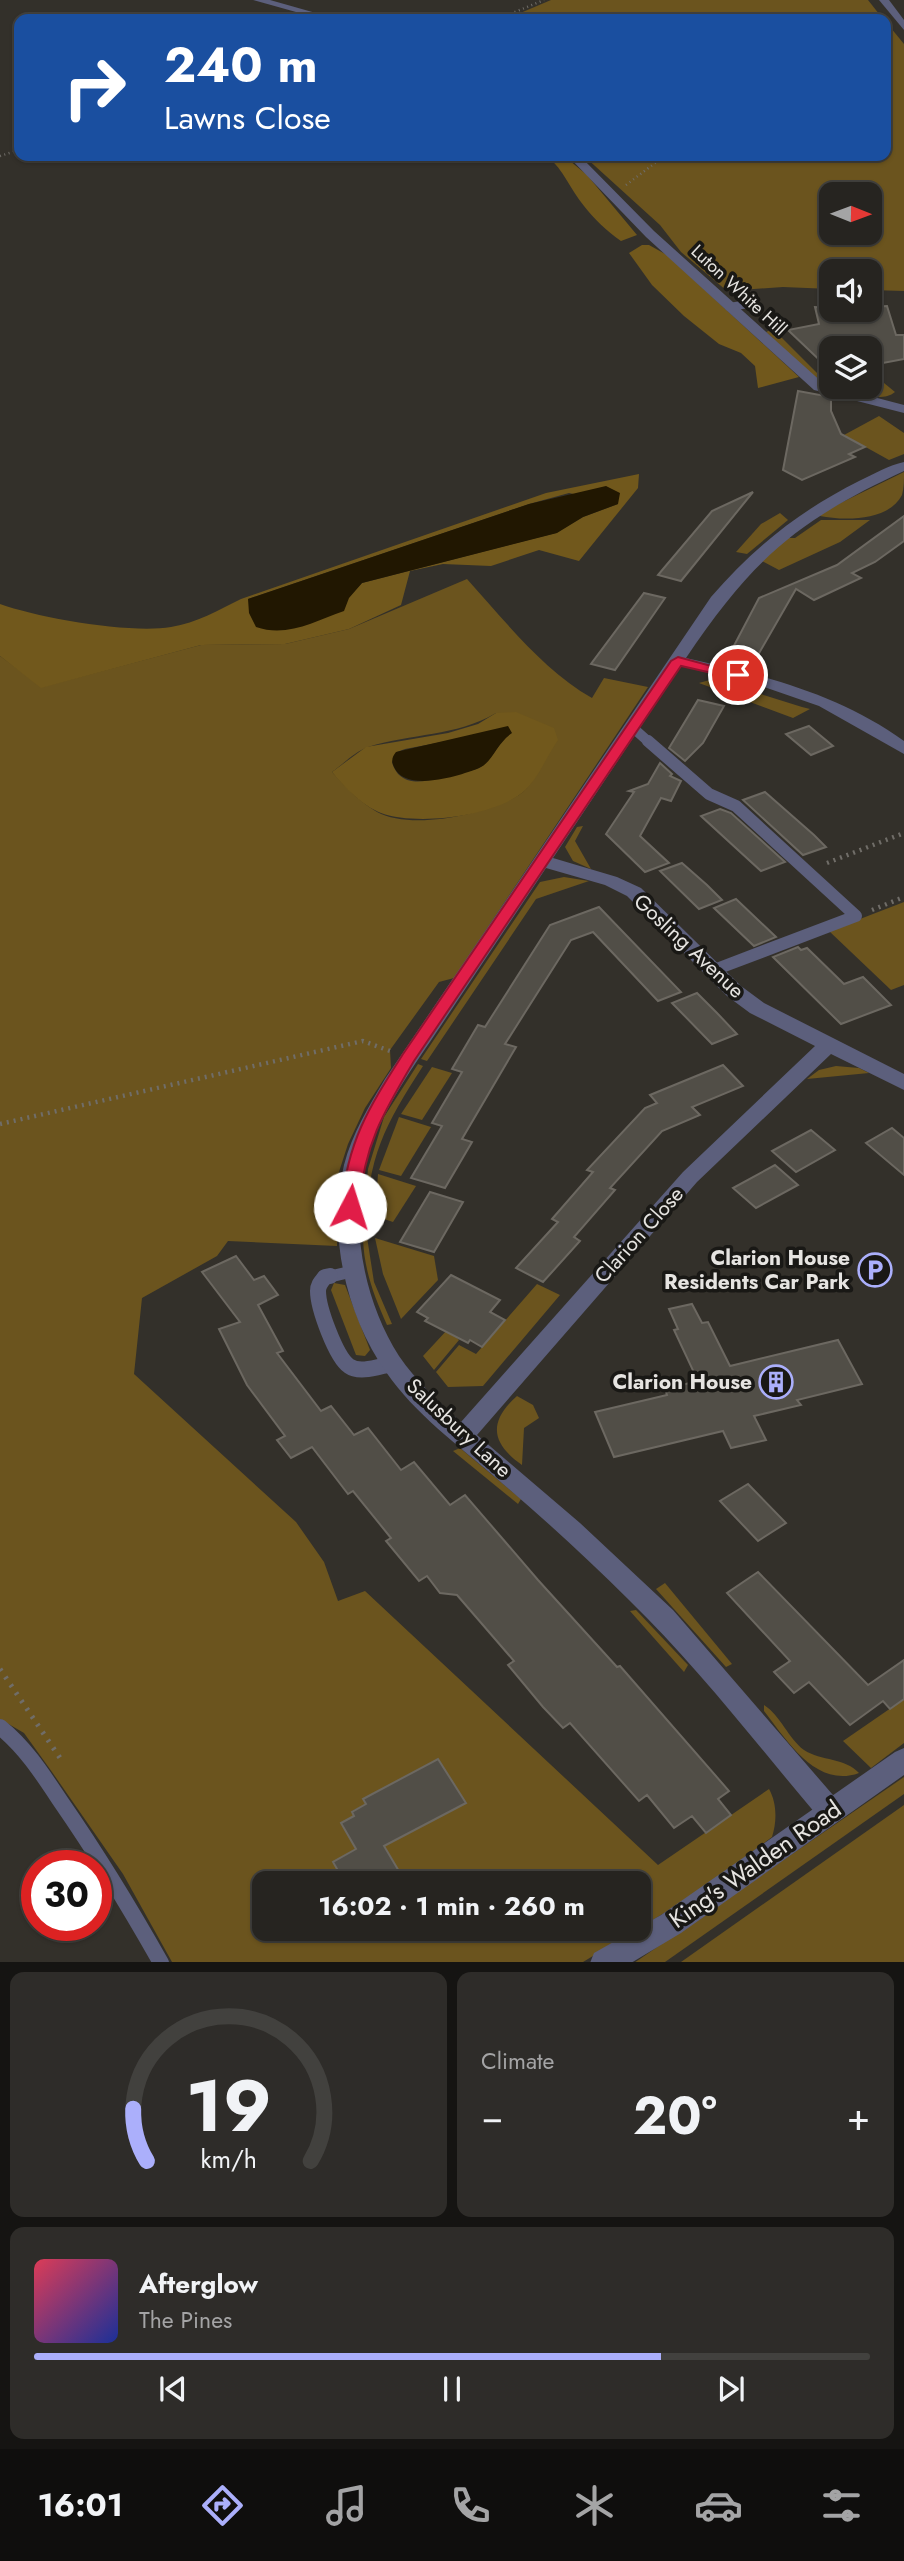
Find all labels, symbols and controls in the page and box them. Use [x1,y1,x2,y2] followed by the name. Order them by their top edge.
[164,30,318,100] text: 240 m
[49,42,140,133] icon: right
[164,95,331,141] text: Lawns Close
[819,182,882,245] north arrow
[819,182,882,399] map controls
[685,239,793,341] street label: Luton White Hill
[819,259,882,322] button: sound
[819,336,882,399] button: layers
[708,645,768,705] pin
[719,656,757,694] icon: arrive
[627,887,751,1005] street label: Gosling Avenue
[313,1170,387,1244] position arrow
[587,1180,691,1290] street label: Clarion Close
[664,1243,850,1297] place label: Clarion House Residents Car Park
[856,1251,894,1289] parking icon: Clarion House Residents Car Park
[757,1363,795,1401] building icon: Clarion House
[613,1367,752,1397] place label: Clarion House
[400,1371,518,1485] street label: Salusbury Lane
[662,1792,848,1936] street label: King's Walden Road
[21,1850,112,1941] speed limit sign: 30
[318,1887,585,1925] text: 16:02 · 1 min · 260 m
[481,2044,554,2078] text: Climate
[186,2053,271,2158] text: 19
[633,2078,717,2154] text: 20°
[481,2089,503,2144] text: −
[847,2089,870,2144] text: +
[200,2140,257,2176] text: km/h
[139,2265,258,2303] text: Afterglow
[139,2303,232,2337] text: The Pines
[154,2370,192,2408] icon: previous
[433,2370,471,2408] icon: pause
[712,2370,750,2408] icon: next
[198,2481,247,2530] icon: directions
[322,2481,371,2530] icon: music
[446,2481,495,2530] icon: phone
[570,2481,619,2530] icon: climate
[694,2481,743,2530] icon: car
[817,2481,866,2530] icon: filters
[37,2482,123,2528] text: 16:01

